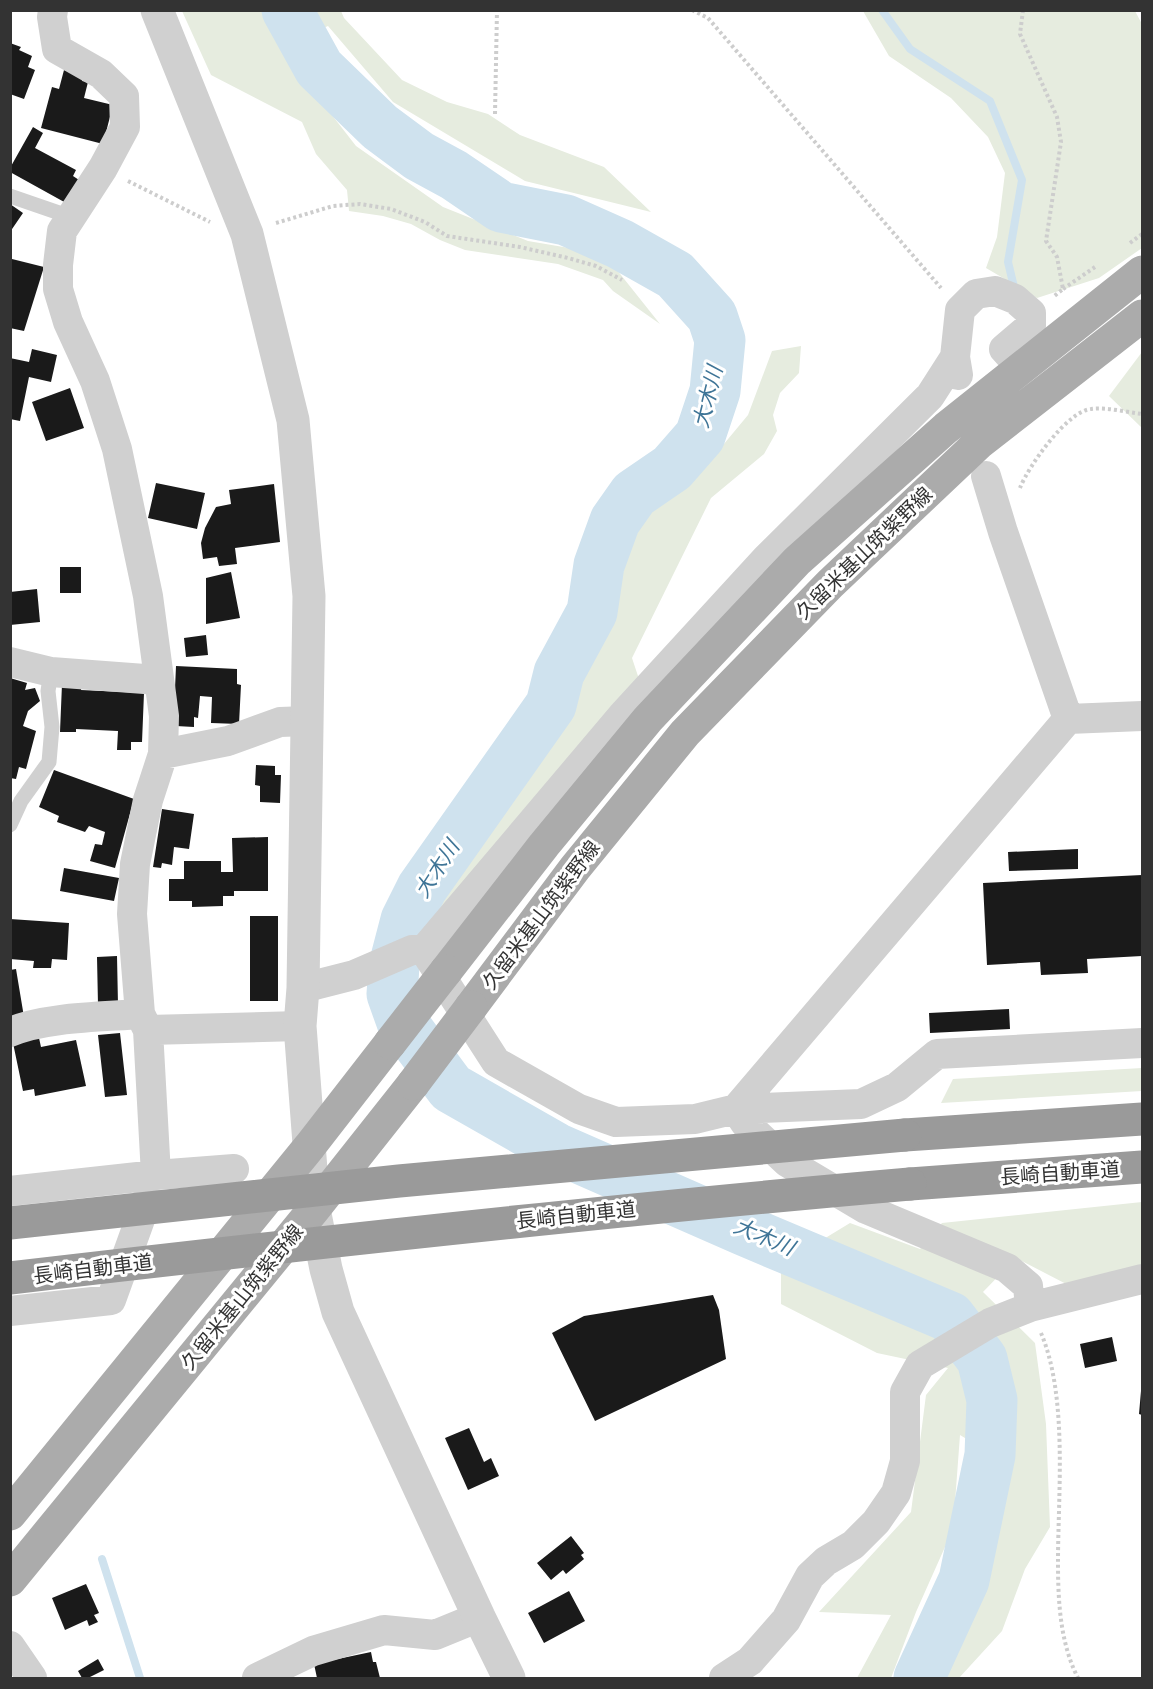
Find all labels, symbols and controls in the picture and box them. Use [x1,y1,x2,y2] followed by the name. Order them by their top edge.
[688,361,728,430] water label: 大木川
[791,482,937,624] street label: 久留米基山筑紫野線
[409,834,465,902] water label: 大木川
[477,836,605,994] street label: 久留米基山筑紫野線
[999,1157,1121,1189] street label: 長崎自動車道
[515,1197,637,1233] street label: 長崎自動車道
[730,1213,800,1261] water label: 大木川
[176,1220,308,1374] street label: 久留米基山筑紫野線
[32,1250,154,1288] street label: 長崎自動車道

